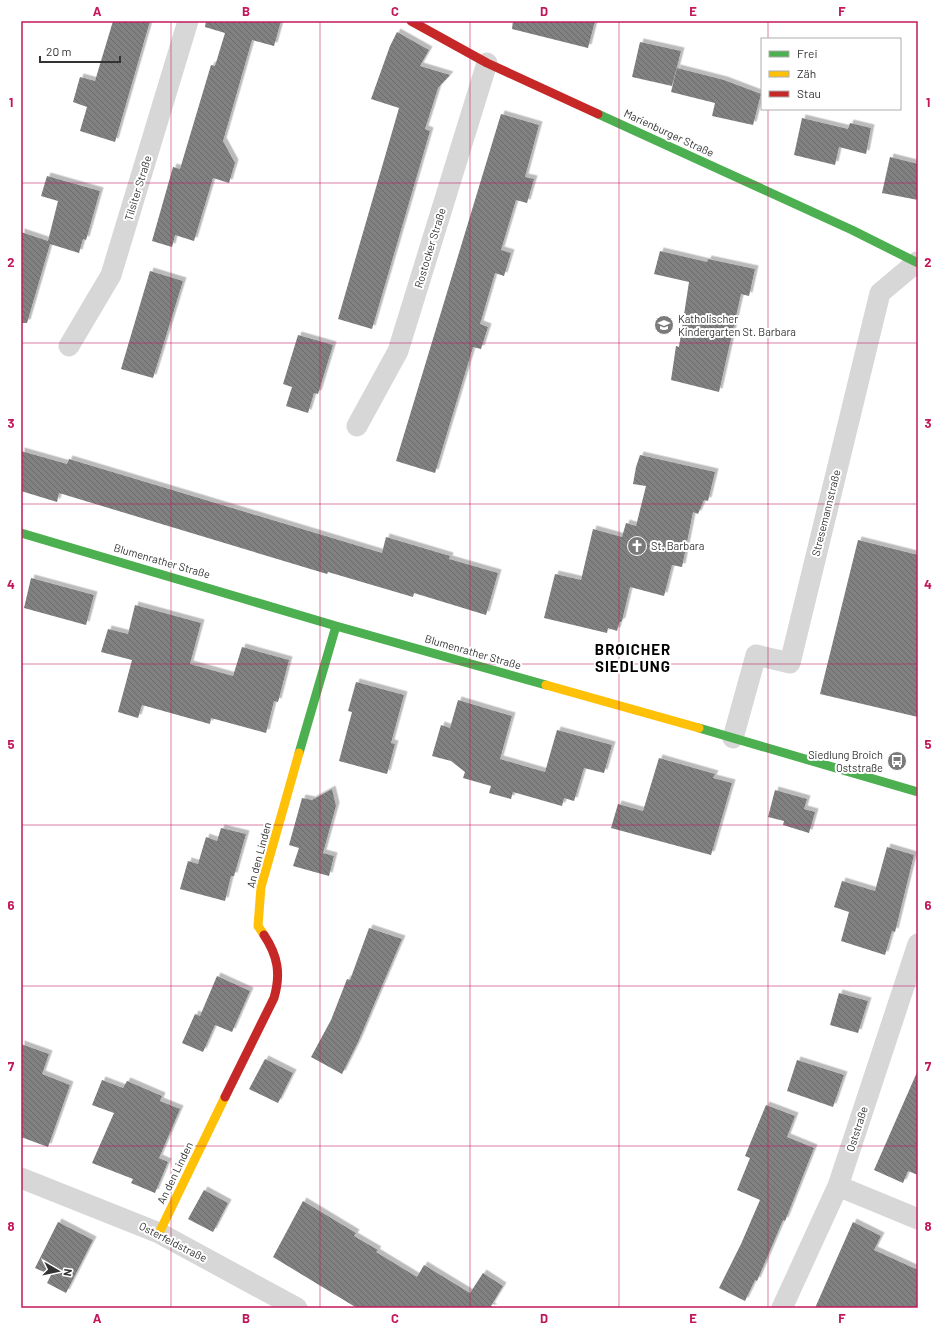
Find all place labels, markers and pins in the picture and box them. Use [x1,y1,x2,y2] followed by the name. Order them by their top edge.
[678,312,796,338] place label: Katholischer Kindergarten St. Barbara
[653,314,675,336] school or university icon: Katholischer Kindergarten St. Barbara
[626,535,648,557] church icon: St. Barbara
[651,539,704,552] place label: St. Barbara
[808,748,883,774] place label: Siedlung Broich Oststraße
[886,750,908,772] bus stop icon: Siedlung Broich Oststraße

